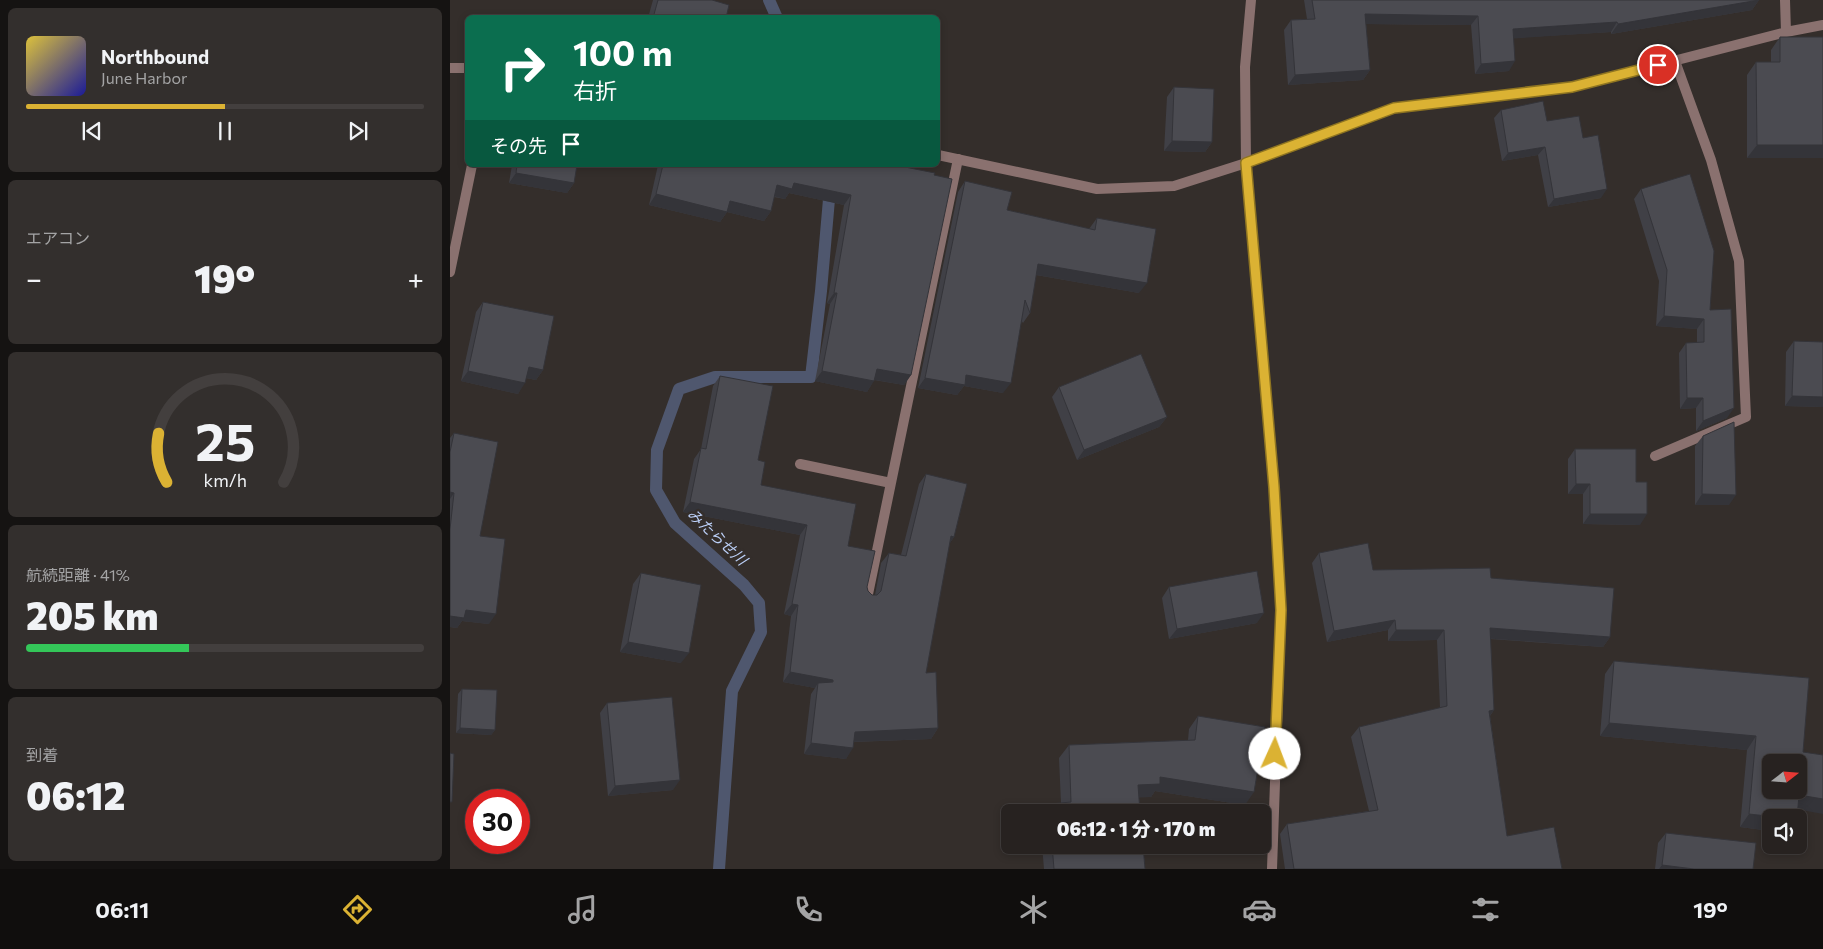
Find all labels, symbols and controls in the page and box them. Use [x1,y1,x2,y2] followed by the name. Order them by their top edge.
[573,30,673,73] text: 100 m
[490,35,555,100] icon: right
[1637,44,1679,86] pin
[101,45,209,68] text: Northbound
[1644,51,1672,79] icon: arrive
[101,68,187,87] text: June Harbor
[573,77,617,104] text: 右折
[78,117,106,145] icon: previous
[211,117,239,145] icon: pause
[344,117,372,145] icon: next
[557,130,585,158] icon: arrive
[490,134,547,157] text: その先
[26,228,90,247] text: エアコン
[194,254,255,301] text: 19°
[26,261,42,295] text: −
[408,261,424,295] text: +
[195,408,255,472] text: 25
[203,469,247,491] text: km/h
[684,504,753,570] water label: みたらせ川
[26,565,130,584] text: 航続距離 · 41%
[26,591,158,638] text: 205 km
[1248,727,1300,779] position arrow
[26,745,58,764] text: 到着
[1762,754,1808,799] north arrow
[1762,754,1807,854] map controls
[26,771,125,818] text: 06:12
[465,789,530,854] speed limit sign: 30
[1762,809,1807,854] button: sound
[1057,817,1215,840] text: 06:12 · 1 分 · 170 m
[340,892,375,927] icon: directions
[565,892,600,927] icon: music
[791,892,826,927] icon: phone
[1016,892,1051,927] icon: climate
[1242,892,1277,927] icon: car
[1468,892,1503,927] icon: filters
[95,896,149,923] text: 06:11
[1693,896,1728,923] text: 19°

